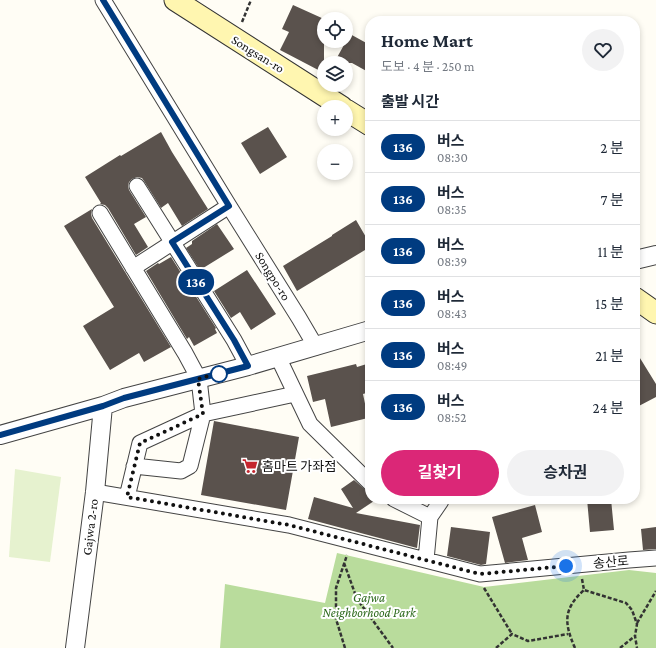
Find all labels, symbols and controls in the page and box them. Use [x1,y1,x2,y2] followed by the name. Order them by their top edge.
[317,12,353,180] map controls
[317,12,353,48] button: locate
[582,29,624,71] button: heart
[381,30,473,51] text: Home Mart
[229,32,287,76] street label: Songsan-ro
[317,56,353,92] button: layers
[381,59,475,74] text: 도보 · 4 분 · 250 m
[381,94,439,110] text: 출발 시간
[317,100,353,136] button: +
[437,133,465,149] text: 버스
[393,139,413,155] text: 136
[600,140,624,156] text: 2 분
[317,144,353,180] button: −
[437,150,468,165] text: 08:30
[437,185,465,201] text: 버스
[393,191,413,207] text: 136
[600,192,624,208] text: 7 분
[437,202,467,217] text: 08:35
[437,237,465,253] text: 버스
[393,243,413,259] text: 136
[597,244,624,260] text: 11 분
[252,249,294,303] street label: Songpo-ro
[437,254,467,269] text: 08:39
[173,269,219,295] line badge: 136
[186,274,206,290] text: 136
[437,289,465,305] text: 버스
[393,295,413,311] text: 136
[595,296,624,312] text: 15 분
[437,306,467,321] text: 08:43
[437,341,465,357] text: 버스
[393,347,413,363] text: 136
[595,348,624,364] text: 21 분
[437,358,467,373] text: 08:49
[210,365,228,383] unlabelled marker
[437,393,465,409] text: 버스
[393,399,413,415] text: 136
[593,400,624,416] text: 24 분
[437,410,466,425] text: 08:52
[381,450,499,496] button: 길찾기
[507,450,624,496] button: 승차권
[241,457,259,475] supermarket icon: 홈마트 가좌점
[262,459,336,474] place label: 홈마트 가좌점
[79,498,102,556] street label: Gajwa 2-ro
[592,553,630,571] street label: 송산로
[556,556,576,576] your location
[322,590,417,620] park label: Gajwa Neighborhood Park

